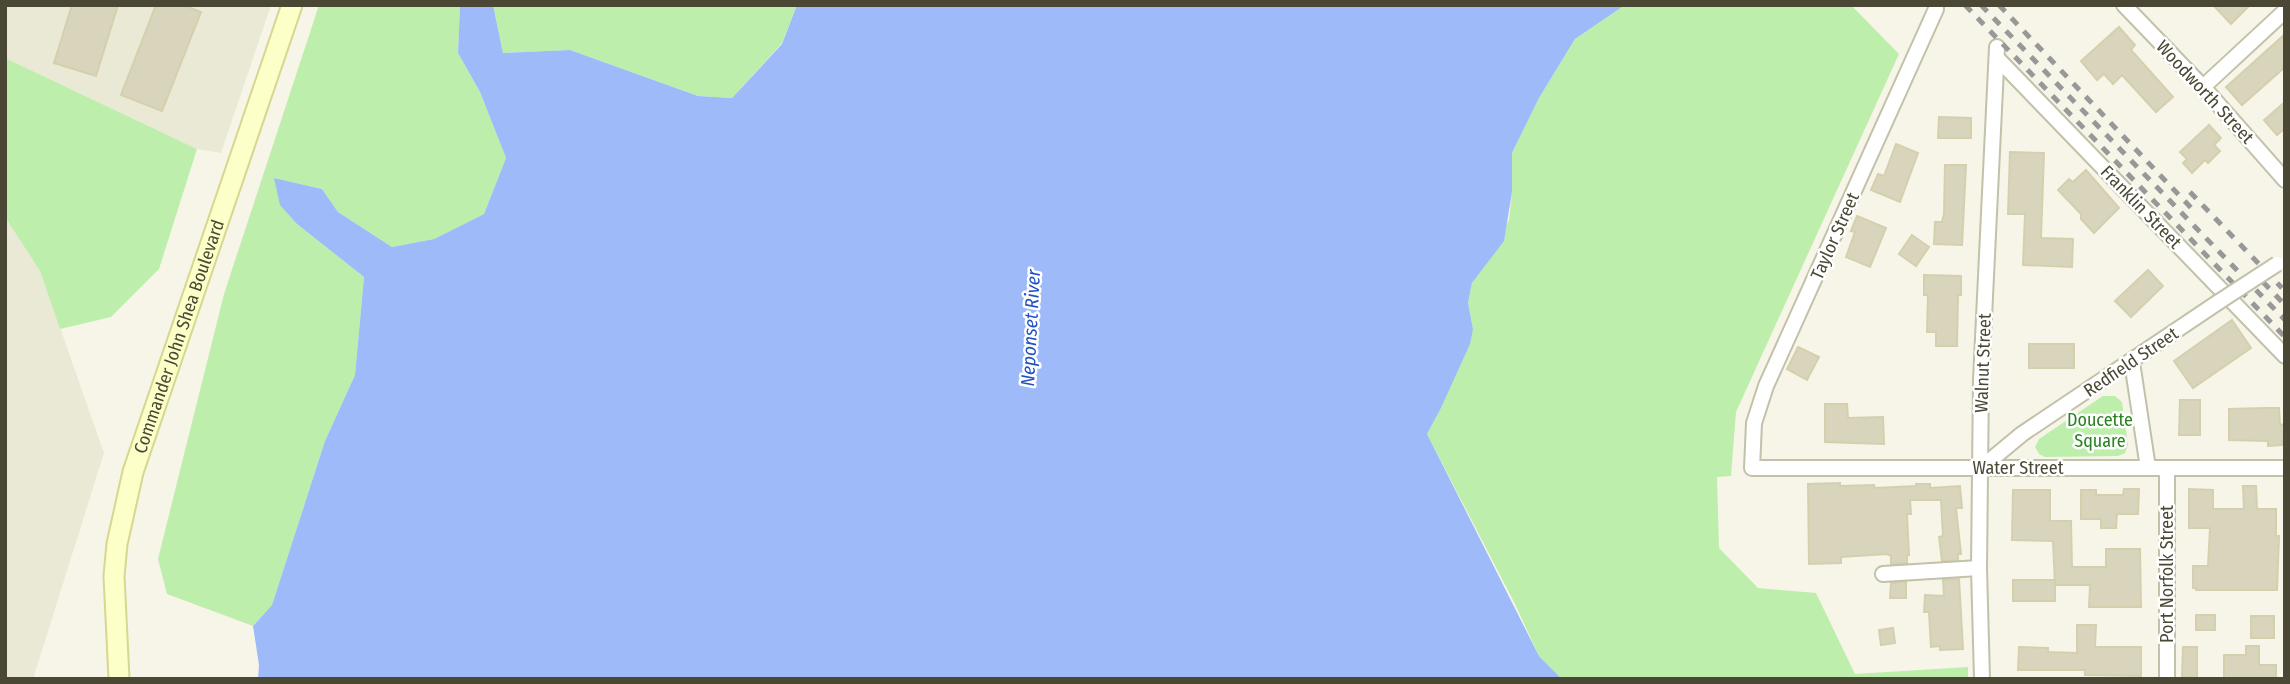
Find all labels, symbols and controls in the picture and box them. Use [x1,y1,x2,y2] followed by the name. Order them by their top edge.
[2152,36,2259,148] street label: Woodworth Street
[2096,161,2186,253] street label: Franklin Street
[1806,189,1864,283] street label: Taylor Street
[129,217,229,456] street label: Commander John Shea Boulevard
[1016,268,1045,387] water label: Neponset River
[1970,313,1996,413] street label: Walnut Street
[2080,322,2183,402] street label: Redfield Street
[2067,409,2133,452] park label: Doucette Square
[1972,457,2064,479] street label: Water Street
[2156,505,2178,643] street label: Port Norfolk Street

